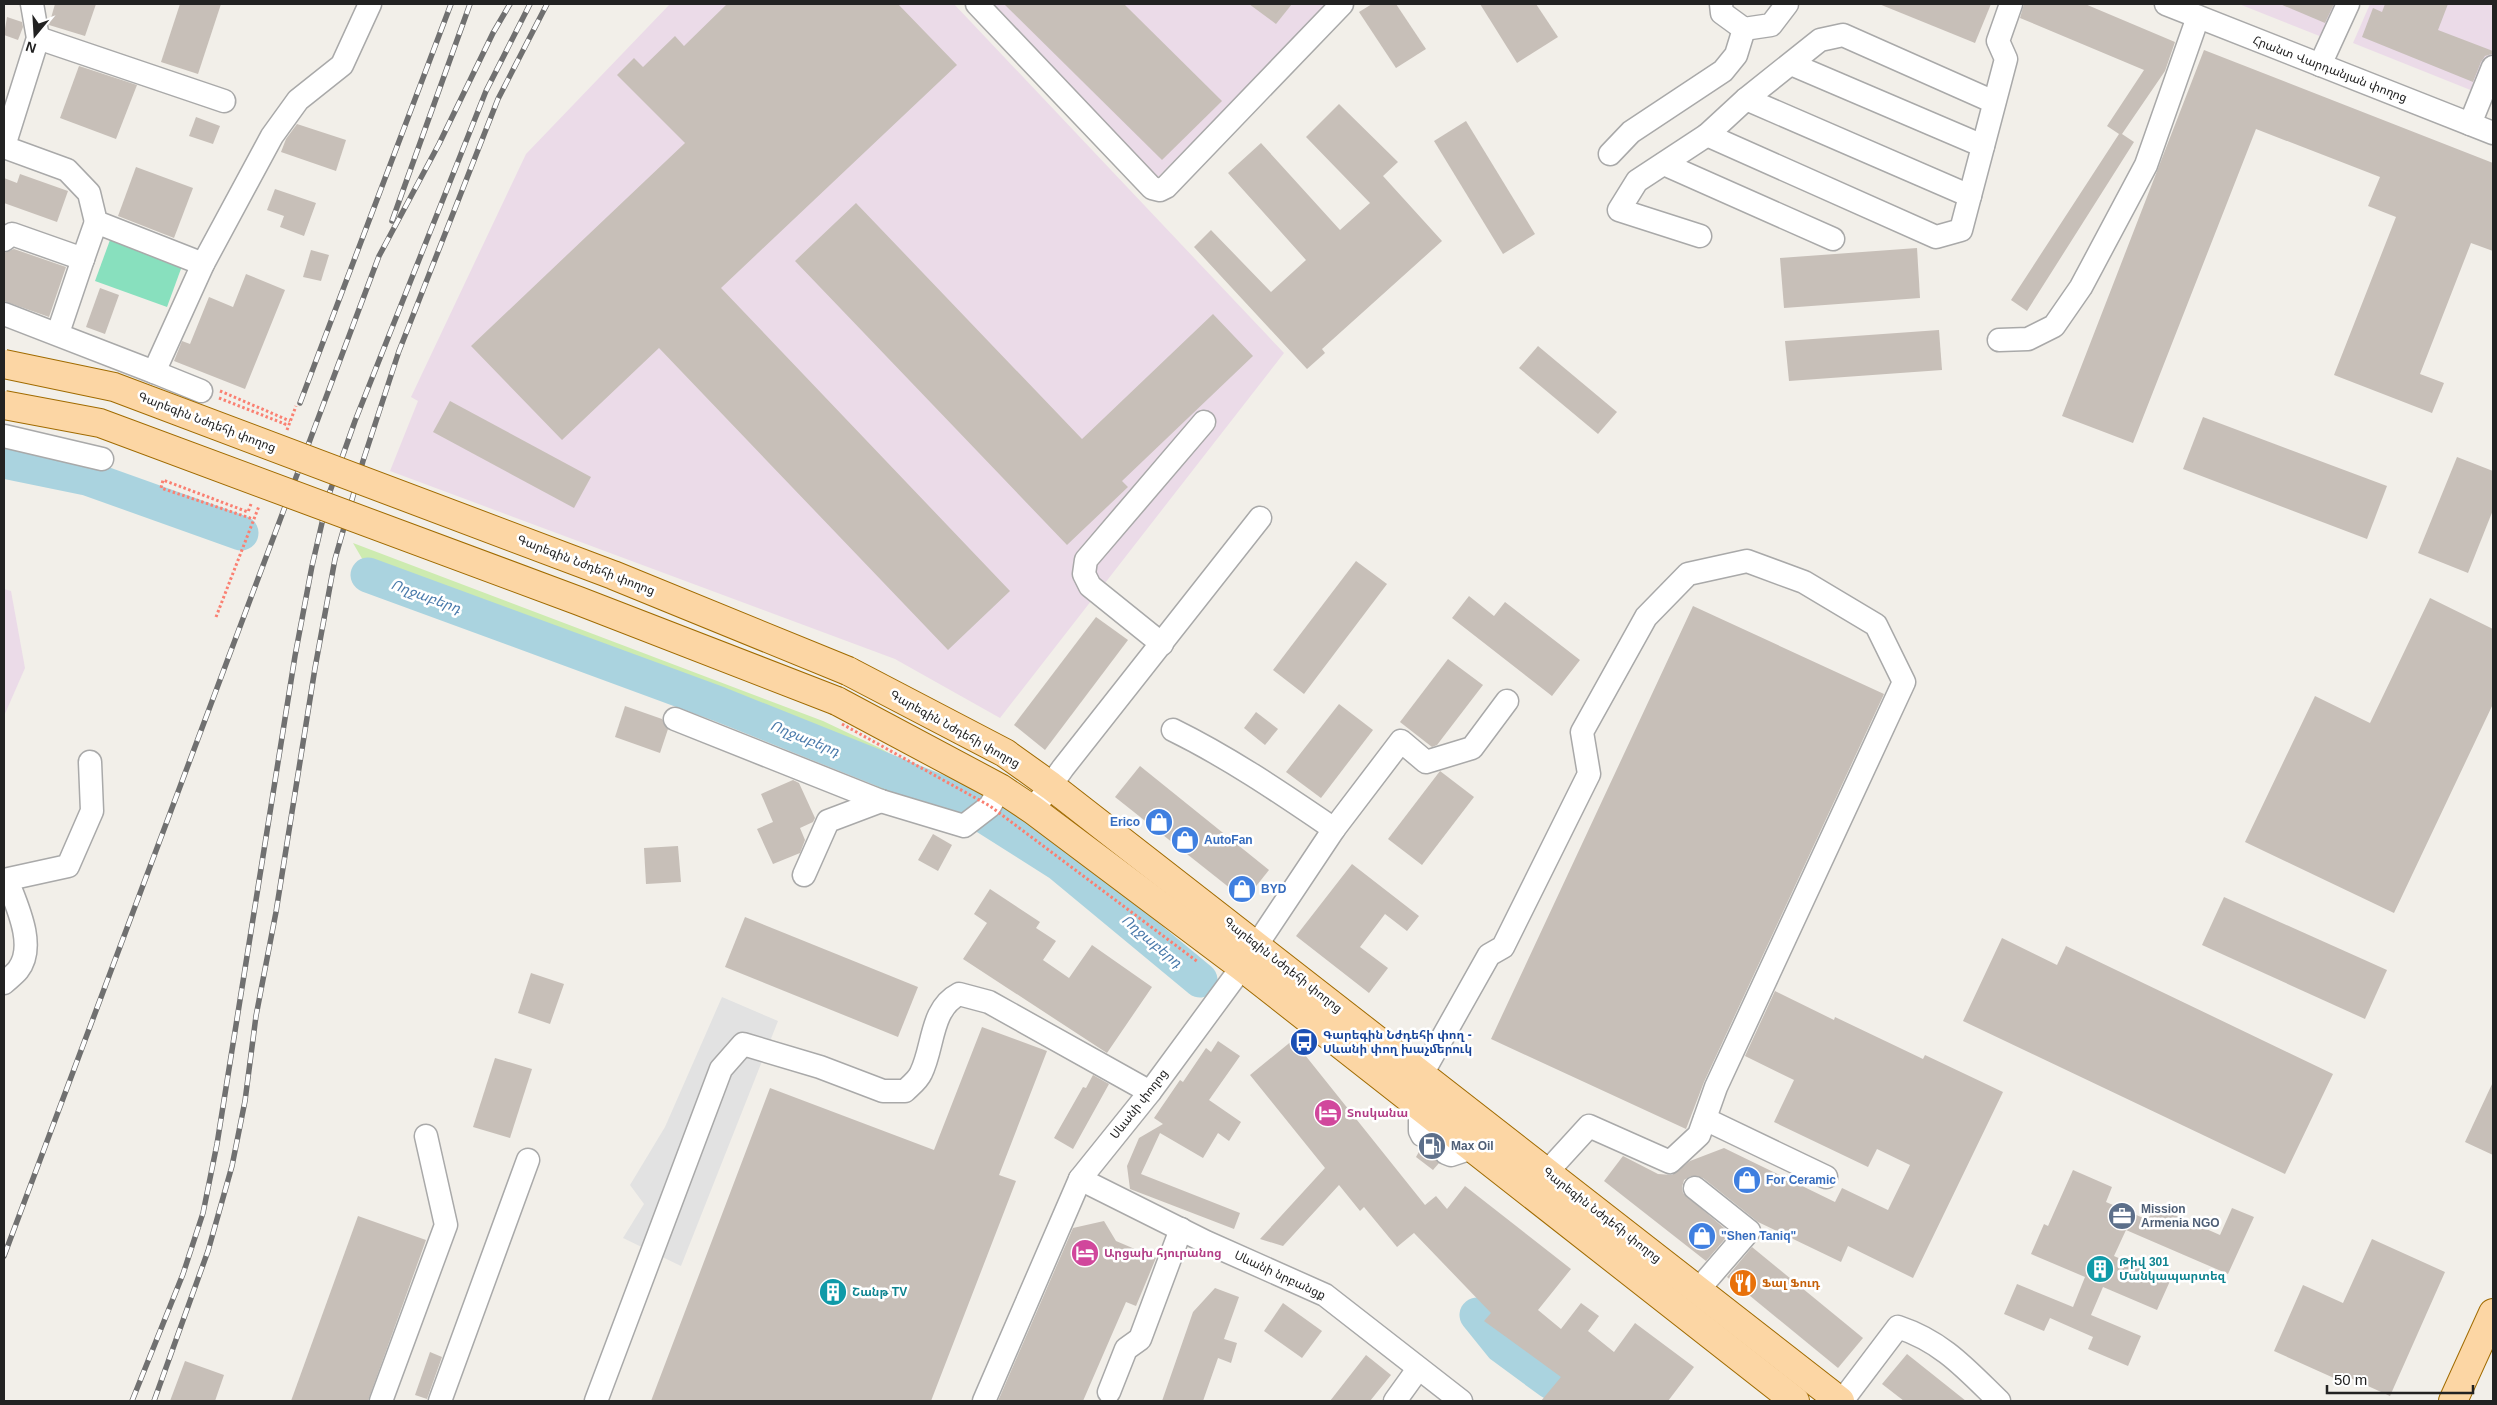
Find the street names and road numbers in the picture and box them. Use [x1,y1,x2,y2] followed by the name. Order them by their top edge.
[2251,33,2409,105] street label: Հրանտ Վարդանյան փողոց
[136,389,278,455] street label: Գարեգին Նժդեհի փողոց
[515,532,657,598] street label: Գարեգին Նժդեհի փողոց
[888,687,1022,771] street label: Գարեգին Նժդեհի փողոց
[1221,914,1345,1016] street label: Գարեգին Նժդեհի փողոց
[1107,1066,1171,1142] street label: Սևանի փողոց
[1540,1164,1664,1266] street label: Գարեգին Նժդեհի փողոց
[1232,1248,1328,1302] street label: Սևանի նրբանցք

